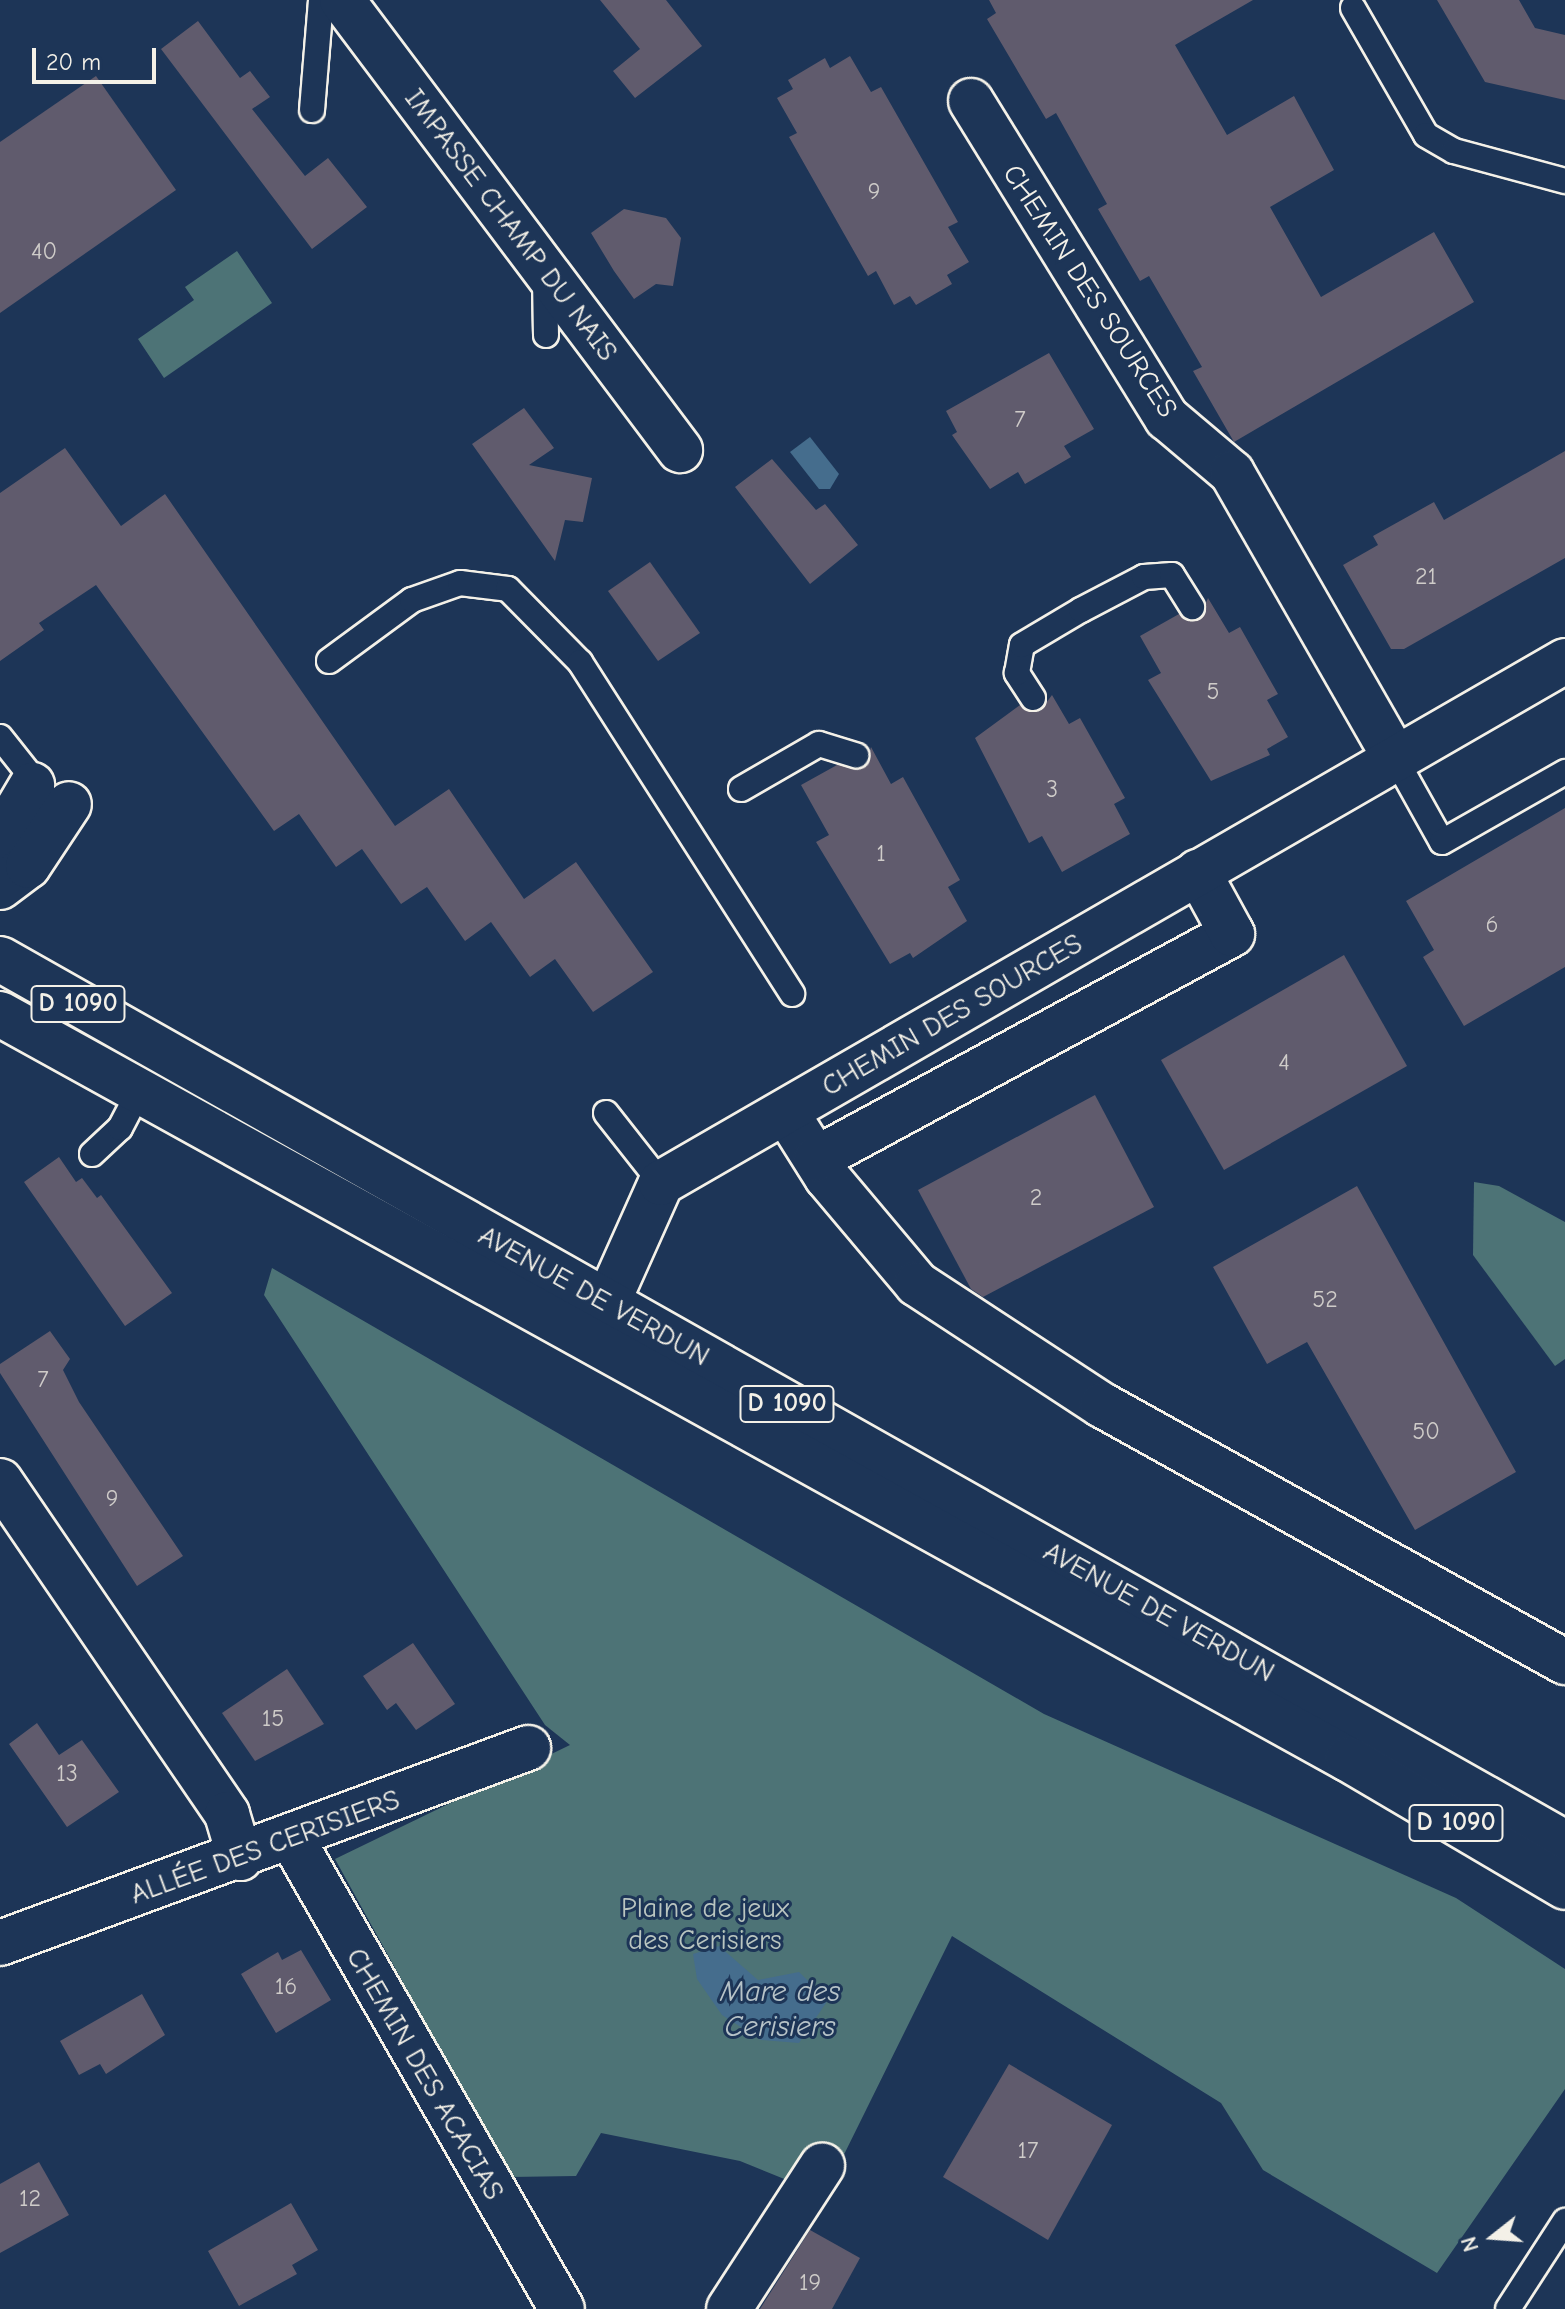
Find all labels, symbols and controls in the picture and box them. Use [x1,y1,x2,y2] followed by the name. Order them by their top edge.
[36,32,160,82] scale bar
[46,48,101,76] text: 20 m
[398,82,624,368] street label: IMPASSE CHAMP DU NAIS
[996,158,1184,424] street label: CHEMIN DES SOURCES
[868,178,880,206] house number: 9
[31,238,57,266] house number: 40
[1014,406,1026,434] house number: 7
[1415,563,1437,591] house number: 21
[1206,678,1220,706] house number: 5
[1046,776,1058,804] house number: 3
[876,840,886,868] house number: 1
[1485,911,1499,939] house number: 6
[816,927,1088,1103] street label: CHEMIN DES SOURCES
[30,982,126,1026] road number: D 1090
[1278,1049,1290,1077] house number: 4
[1030,1184,1042,1212] house number: 2
[473,1219,715,1373] street label: AVENUE DE VERDUN
[1312,1286,1338,1314] house number: 52
[37,1366,49,1394] house number: 7
[739,1382,835,1426] road number: D 1090
[1412,1418,1440,1446] house number: 50
[106,1485,118,1513] house number: 9
[1038,1535,1280,1689] street label: AVENUE DE VERDUN
[262,1705,284,1733] house number: 15
[56,1760,78,1788] house number: 13
[126,1783,404,1911] street label: ALLÉE DES CERISIERS
[1408,1801,1504,1845] road number: D 1090
[621,1891,789,1957] park label: Plaine de jeux des Cerisiers
[339,1942,511,2206] street label: CHEMIN DES ACACIAS
[275,1973,297,2001] house number: 16
[720,1974,840,2044] water label: Mare des Cerisiers
[1018,2137,1038,2165] house number: 17
[19,2185,41,2213] house number: 12
[1453,2197,1533,2277] north arrow
[1456,2233,1485,2255] text: N
[799,2269,821,2297] house number: 19

